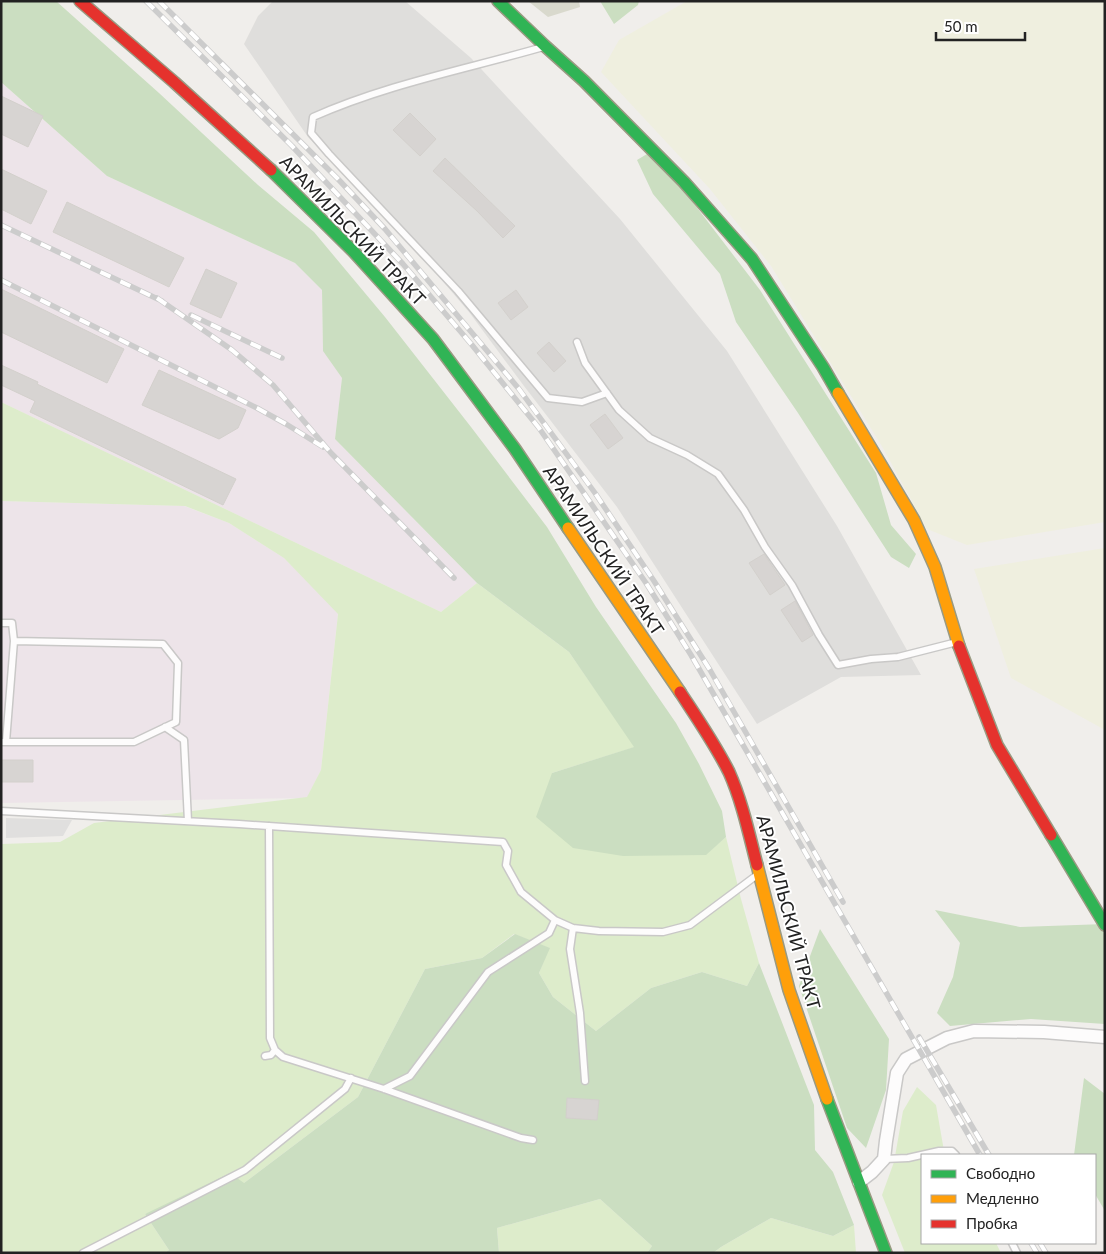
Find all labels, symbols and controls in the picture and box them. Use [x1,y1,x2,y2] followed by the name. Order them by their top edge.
[936,10,1025,42] scale bar
[944,17,978,35] text: 50 m
[276,150,431,310] street label: АРАМИЛЬСКИЙ ТРАКТ
[539,461,669,639] street label: АРАМИЛЬСКИЙ ТРАКТ
[752,812,826,1012] street label: АРАМИЛЬСКИЙ ТРАКТ
[921,1154,1096,1244] legend
[966,1164,1035,1182] text: Свободно
[966,1189,1039,1207] text: Медленно
[966,1214,1018,1232] text: Пробка

